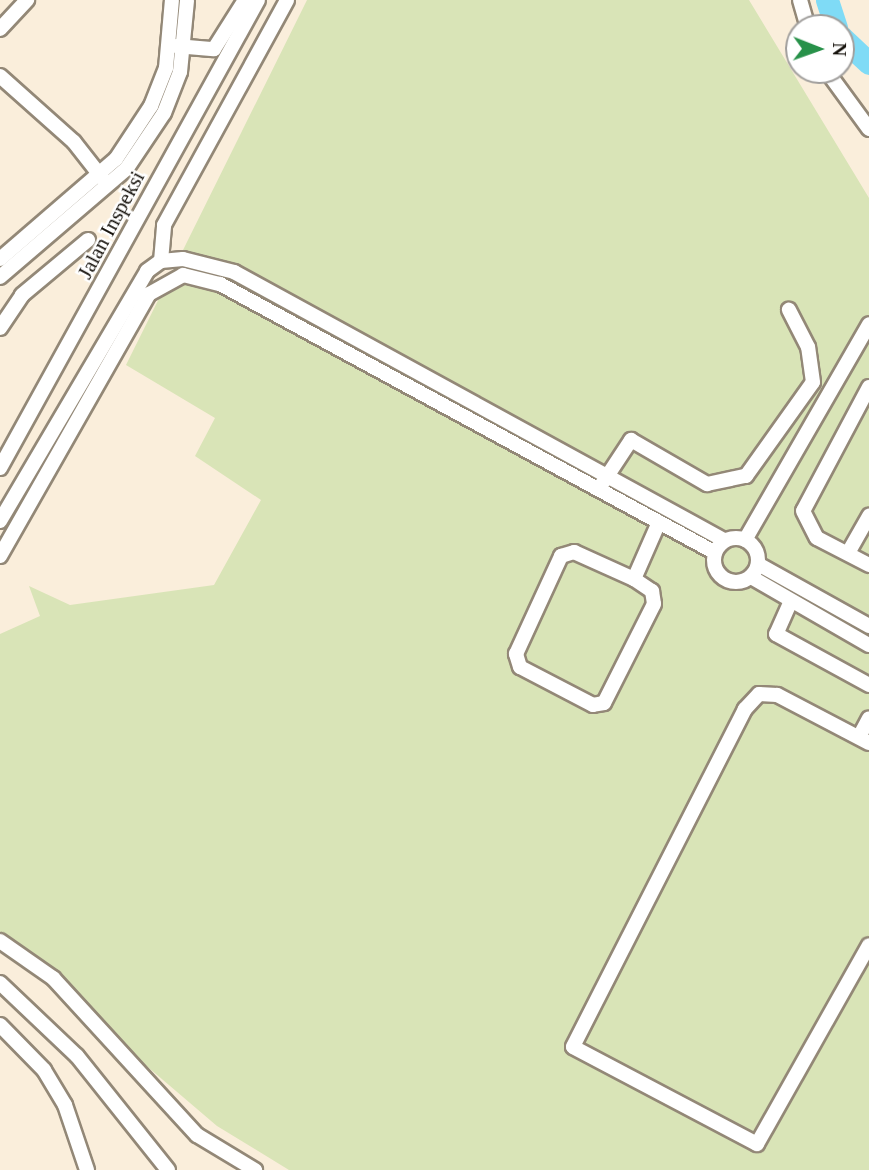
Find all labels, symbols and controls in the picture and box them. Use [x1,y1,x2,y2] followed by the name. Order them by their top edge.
[785,14,855,84] north arrow
[829,42,850,56] text: N
[72,167,150,283] street label: Jalan Inspeksi

